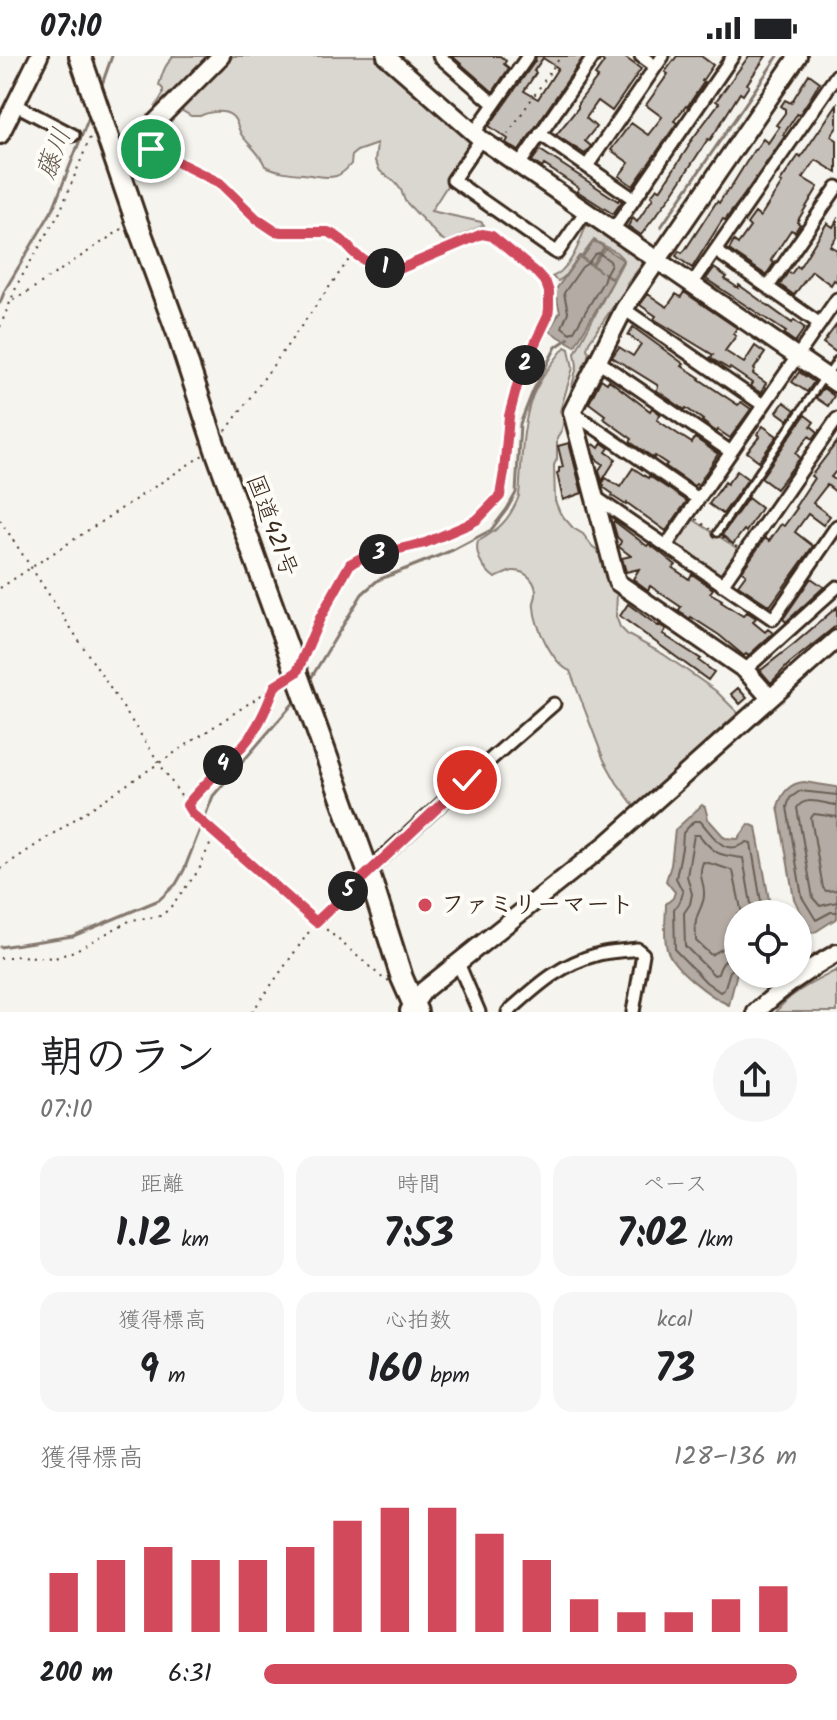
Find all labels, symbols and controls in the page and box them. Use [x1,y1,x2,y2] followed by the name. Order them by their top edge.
[40,4,101,52] text: 07:10
[117,115,185,183] pin
[26,122,84,186] water label: 藤川
[129,127,173,171] icon: arrive
[365,248,405,288] pin: 1
[382,250,388,285] text: 1
[505,345,545,385] pin: 2
[519,347,531,382] text: 2
[234,469,308,583] street label: 国道421号
[359,534,399,574] pin: 3
[373,536,385,571] text: 3
[203,745,243,785] pin: 4
[433,746,501,814] pin
[217,747,229,782] text: 4
[445,758,489,802] icon: check
[328,871,368,911] pin: 5
[342,873,354,908] text: 5
[441,886,634,925] place label: ファミリーマート
[416,896,434,914] marker: ファミリーマート
[724,900,812,988] map controls
[724,900,812,988] button: locate
[40,1024,216,1094] text: 朝のラン
[713,1038,797,1122] button: share
[40,1089,93,1131] text: 07:10
[140,1168,184,1203] text: 距離
[396,1168,441,1203] text: 時間
[642,1168,707,1203] text: ペース
[115,1203,172,1267] text: 1.12
[383,1203,454,1267] text: 7:53
[616,1203,689,1267] text: 7:02
[172,1223,209,1258] text: km
[689,1223,733,1258] text: /km
[657,1303,693,1338] text: kcal
[118,1304,206,1339] text: 獲得標高
[385,1304,452,1339] text: 心拍数
[654,1338,695,1402] text: 73
[139,1339,159,1403] text: 9
[367,1339,421,1403] text: 160
[159,1359,185,1394] text: m
[421,1359,470,1394] text: bpm
[674,1436,797,1478] text: 128–136 m
[40,1438,144,1480] text: 獲得標高
[40,1653,113,1695] text: 200 m
[168,1653,212,1695] text: 6:31

